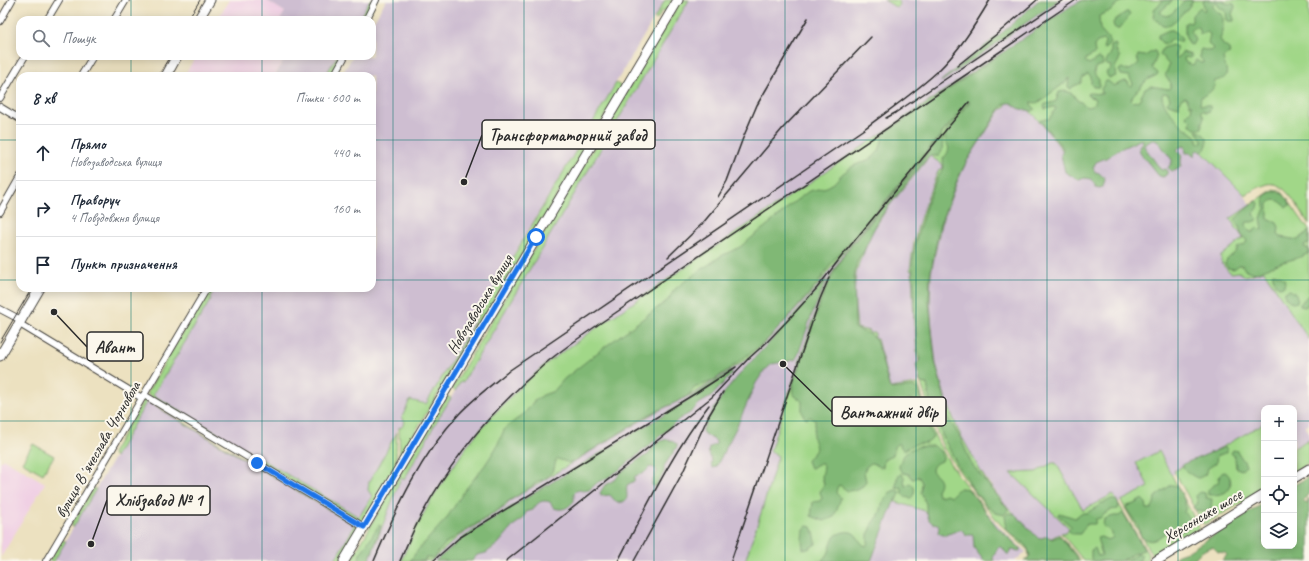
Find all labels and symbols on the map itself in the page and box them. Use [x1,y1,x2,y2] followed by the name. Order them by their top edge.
[482,120,655,149] callout: Трансформаторний завод
[489,125,648,147] text: Трансформаторний завод
[527,228,545,246] route start
[442,250,518,358] street label: Новозаводська вулиця
[87,332,143,361] callout: Авант
[95,337,136,358] text: Авант
[51,376,146,521] street label: вулиця Вʼячеслава Чорновола
[832,397,946,426] callout: Вантажний двір
[840,402,940,423] text: Вантажний двір
[248,454,266,472] route end
[1160,484,1247,547] street label: Херсонське шосе
[107,486,210,515] callout: Хлібзавод № 1
[115,490,205,512] text: Хлібзавод № 1

